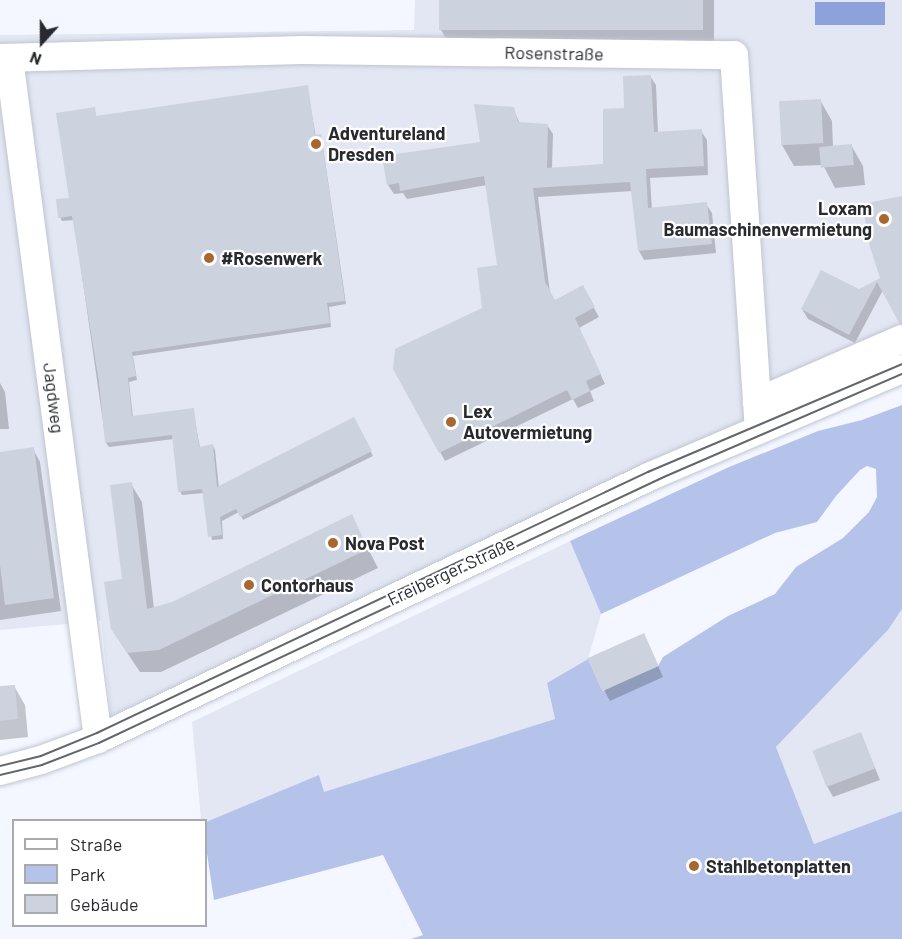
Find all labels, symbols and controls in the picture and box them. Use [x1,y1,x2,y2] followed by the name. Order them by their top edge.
[12,12,72,72] north arrow
[504,41,604,65] street label: Rosenstraße
[27,48,44,70] text: N
[328,123,445,166] place label: Adventureland Dresden
[309,137,323,151] marker: Adventureland Dresden
[664,198,872,240] place label: Loxam Baumaschinenvermietung
[877,212,891,226] marker: Loxam Baumaschinenvermietung
[221,247,322,269] place label: #Rosenwerk
[202,251,216,265] marker: #Rosenwerk
[39,361,69,435] street label: Jagdweg
[463,401,592,444] place label: Lex Autovermietung
[444,415,458,429] marker: Lex Autovermietung
[345,532,425,554] place label: Nova Post
[384,532,518,610] street label: Freiberger Straße
[326,536,340,550] marker: Nova Post
[261,574,354,596] place label: Contorhaus
[242,578,256,592] marker: Contorhaus
[12,819,207,927] legend
[70,833,122,855] text: Straße
[706,855,851,877] place label: Stahlbetonplatten
[687,859,701,873] marker: Stahlbetonplatten
[70,863,105,885] text: Park
[70,893,139,915] text: Gebäude

